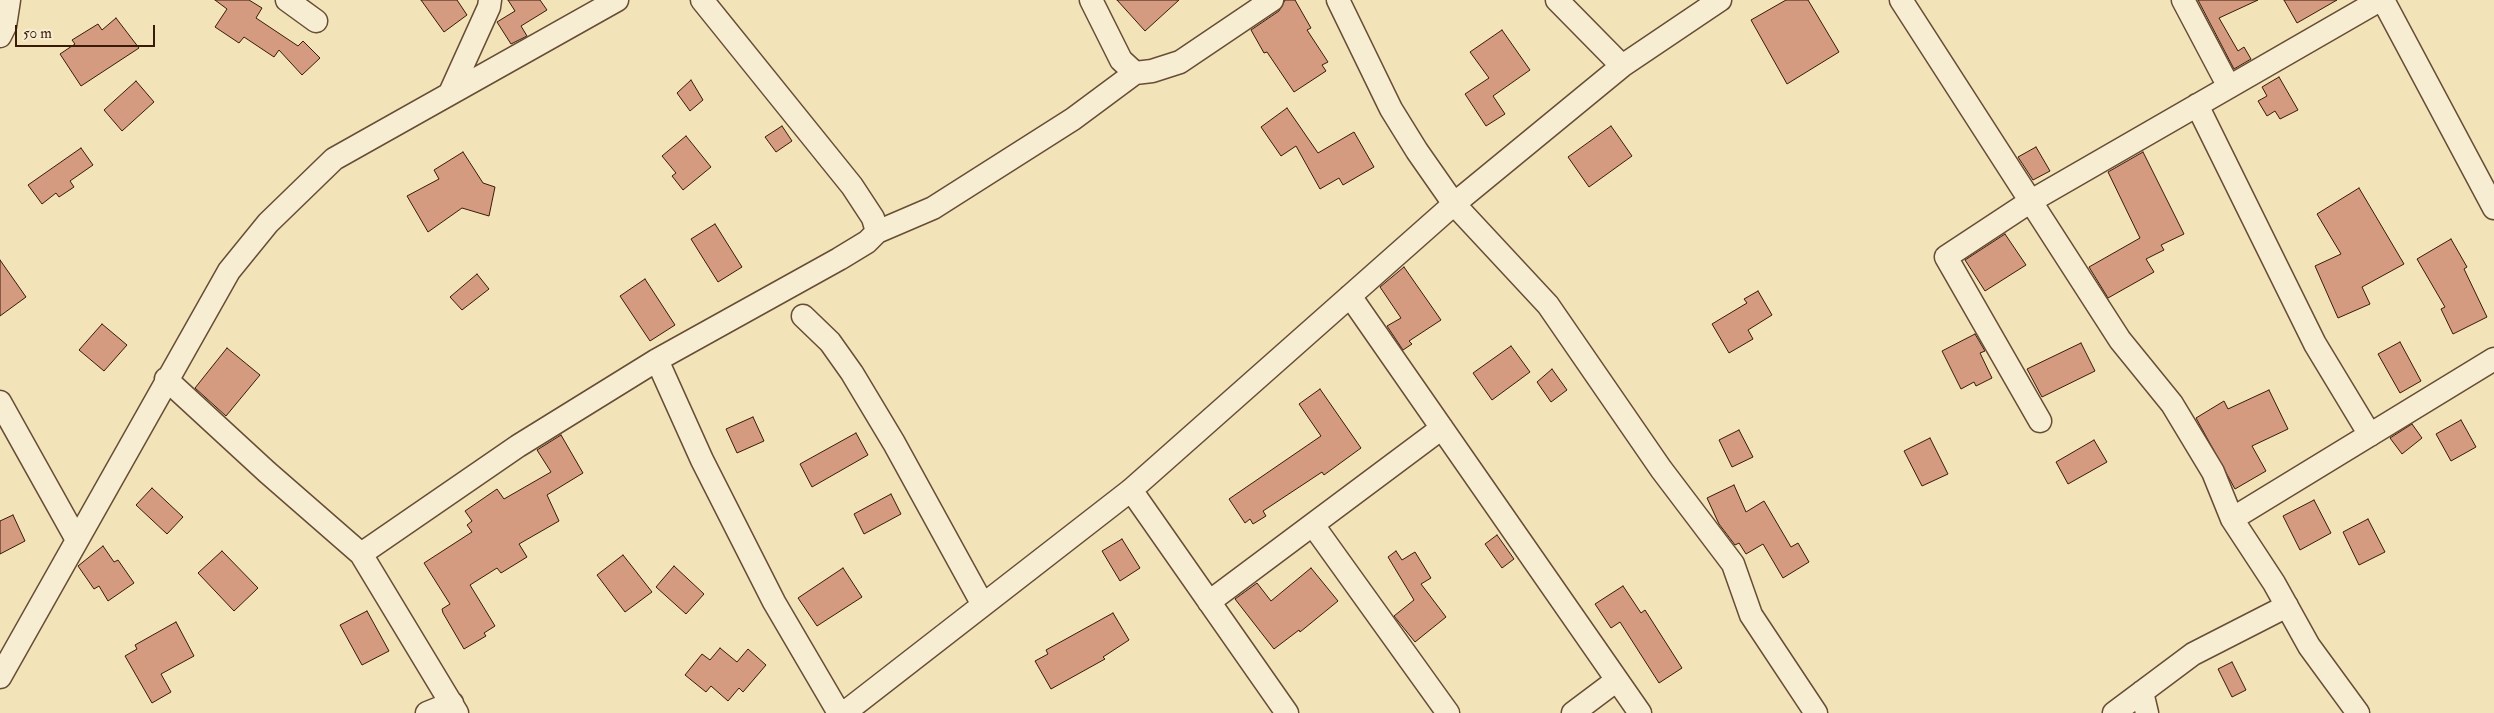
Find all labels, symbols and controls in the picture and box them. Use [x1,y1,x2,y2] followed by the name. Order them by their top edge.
[18,15,158,47] scale bar
[23,24,52,43] text: 50 m

